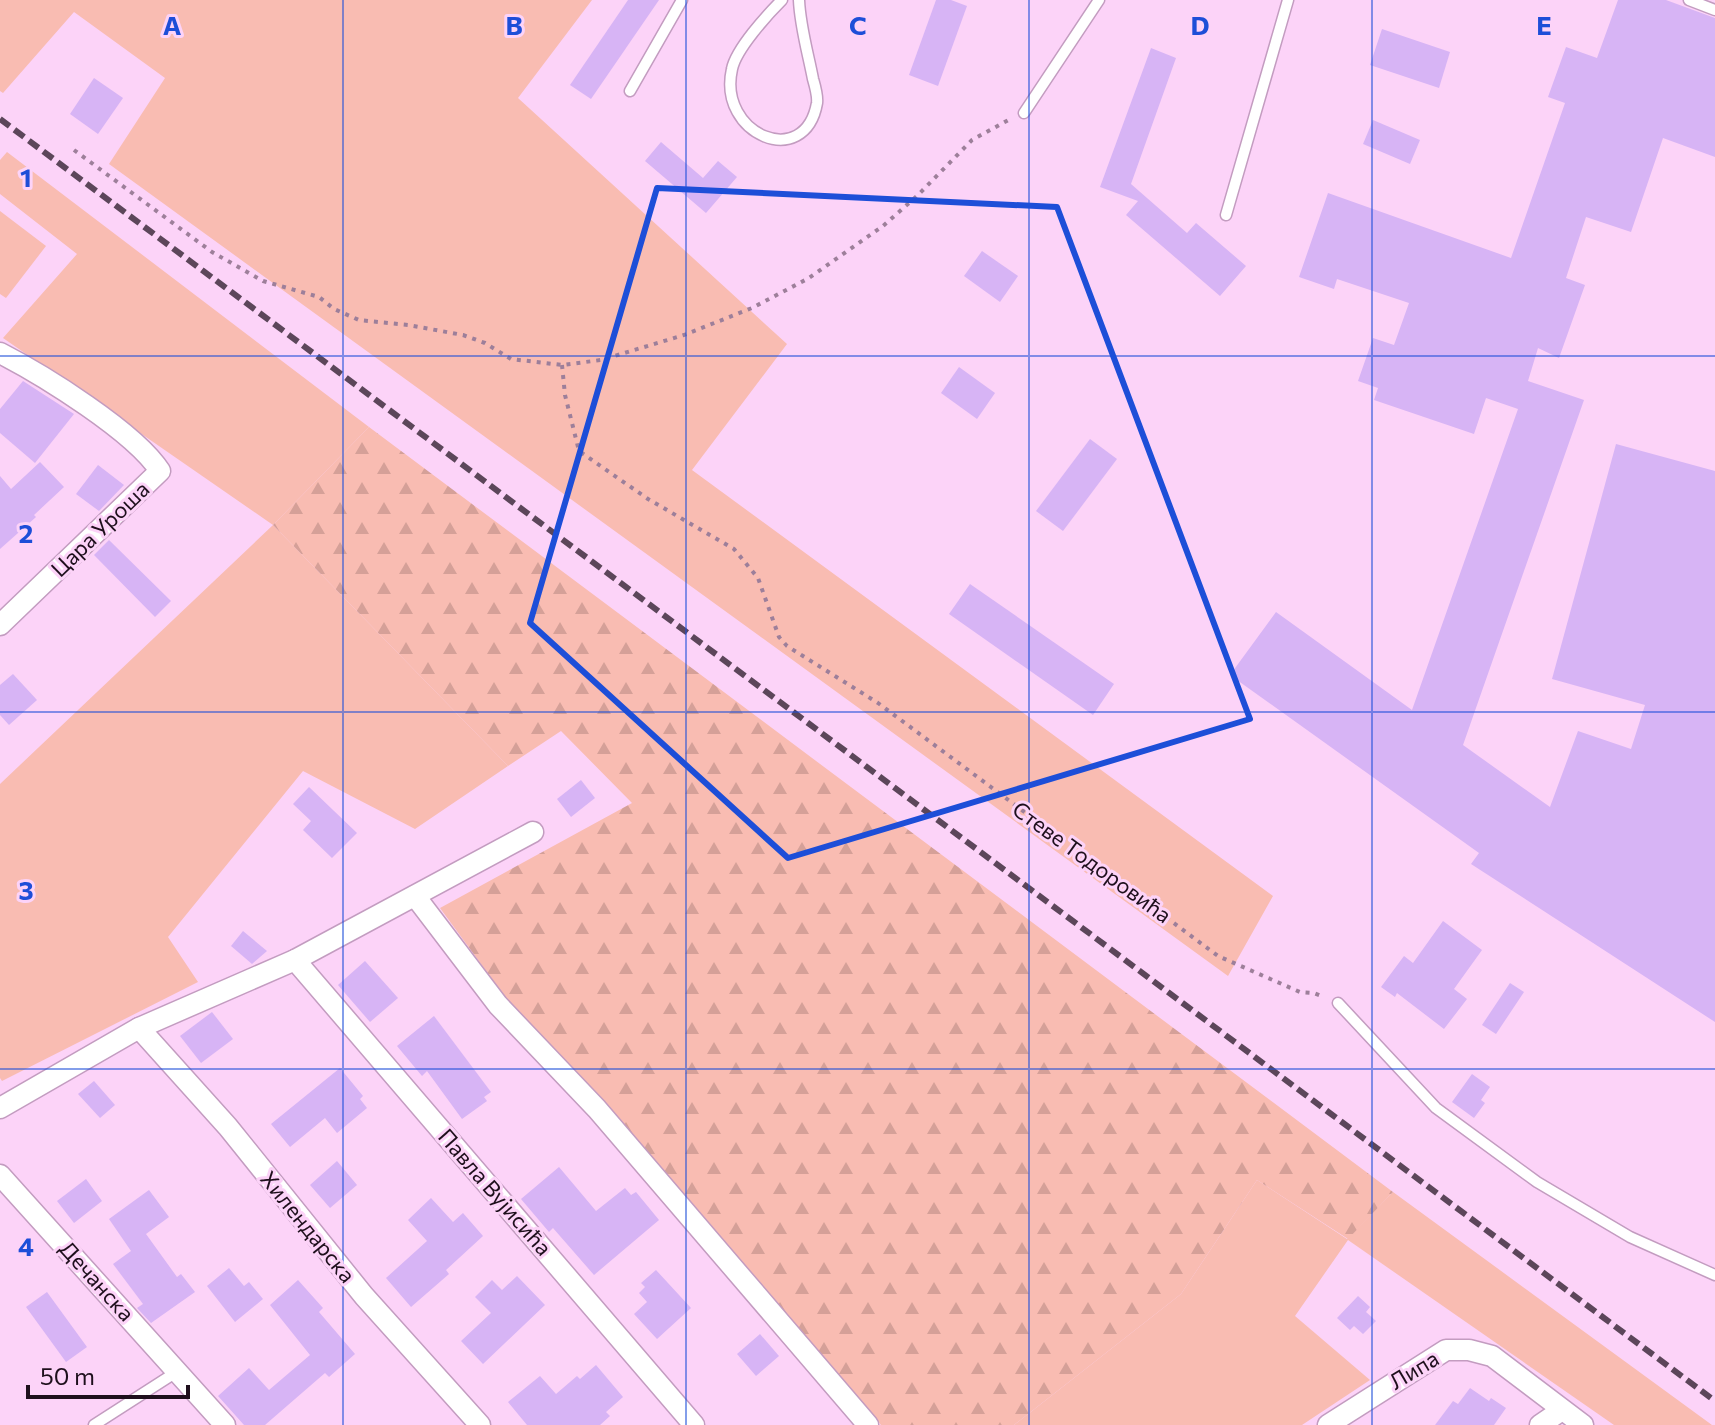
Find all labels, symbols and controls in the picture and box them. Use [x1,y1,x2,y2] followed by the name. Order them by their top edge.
[163,9,182,40] text: A
[505,9,523,40] text: B
[849,9,867,40] text: C
[1190,9,1210,40] text: D
[1536,9,1552,40] text: E
[20,161,32,192] text: 1
[45,475,154,582] street label: Цара Уроша
[19,517,33,548] text: 2
[1008,795,1177,928] street label: Стеве Тодоровића
[18,874,34,905] text: 3
[433,1123,558,1261] street label: Павла Вујисића
[255,1166,362,1288] street label: Хилендарска
[18,1230,34,1261] text: 4
[54,1235,140,1326] street label: Дечанска
[1384,1344,1443,1395] street label: Липа
[28,1349,188,1399] scale bar
[40,1361,95,1390] text: 50 m

